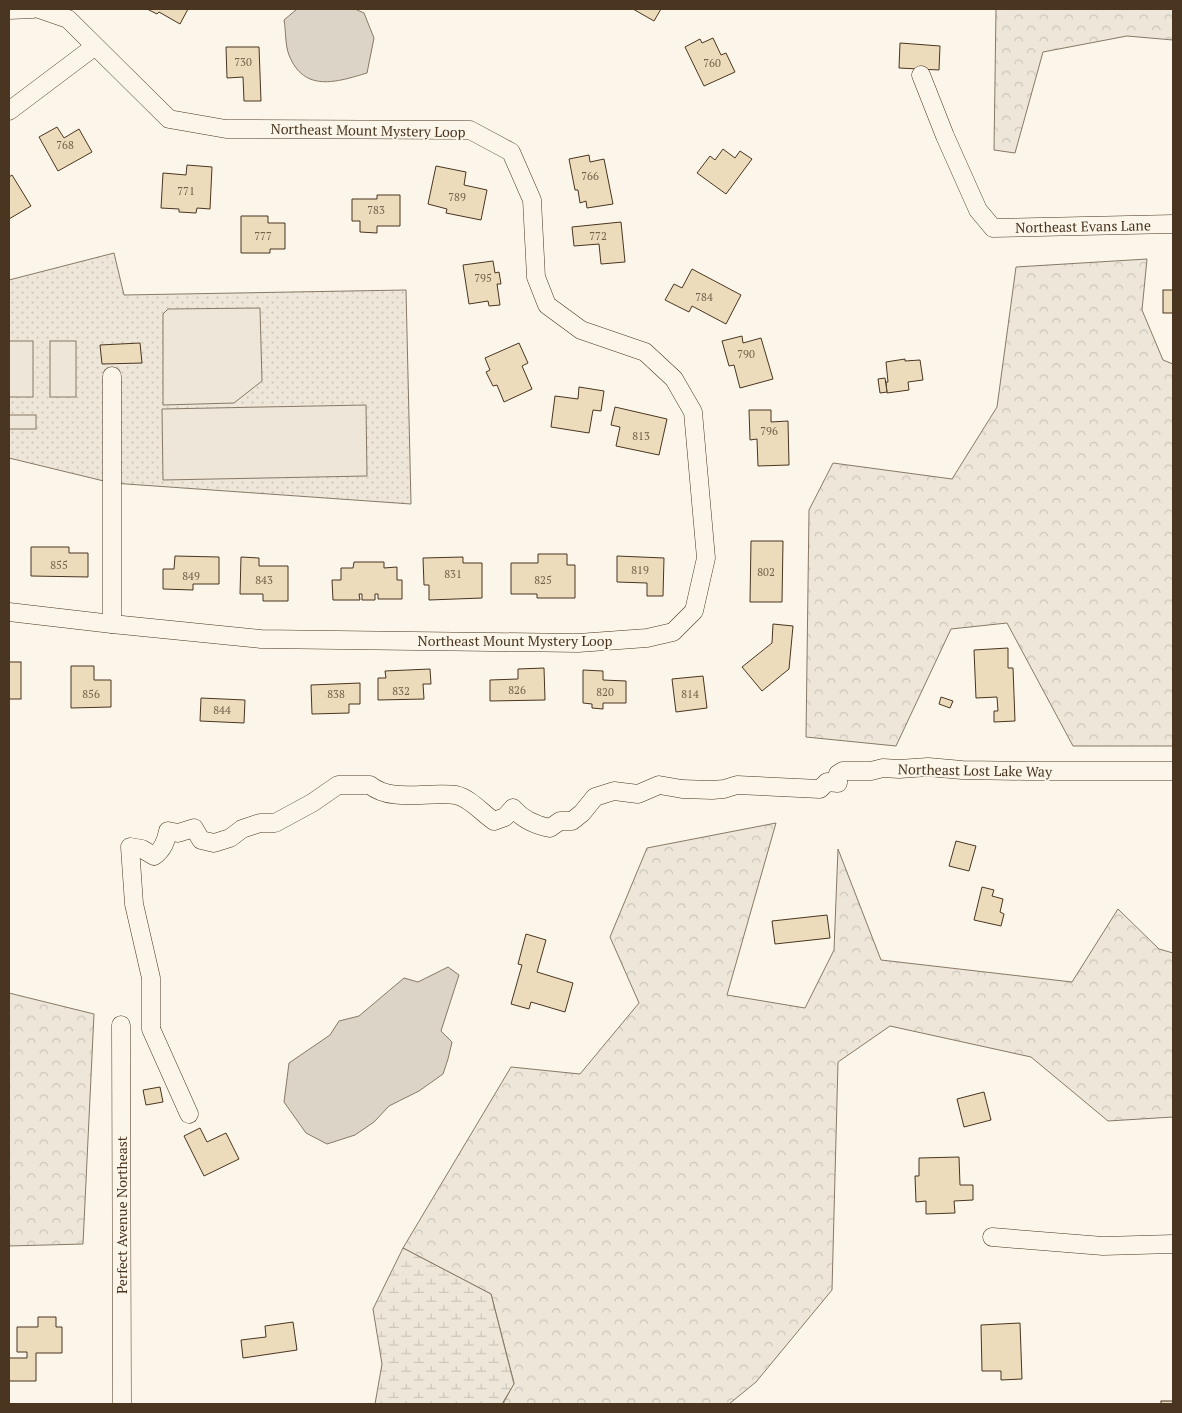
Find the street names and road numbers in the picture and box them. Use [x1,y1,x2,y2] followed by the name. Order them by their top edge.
[270,119,466,141] street label: Northeast Mount Mystery Loop
[1015,215,1151,237] street label: Northeast Evans Lane
[417,631,613,650] street label: Northeast Mount Mystery Loop
[898,759,1053,781] street label: Northeast Lost Lake Way
[112,1135,131,1294] street label: Perfect Avenue Northeast

